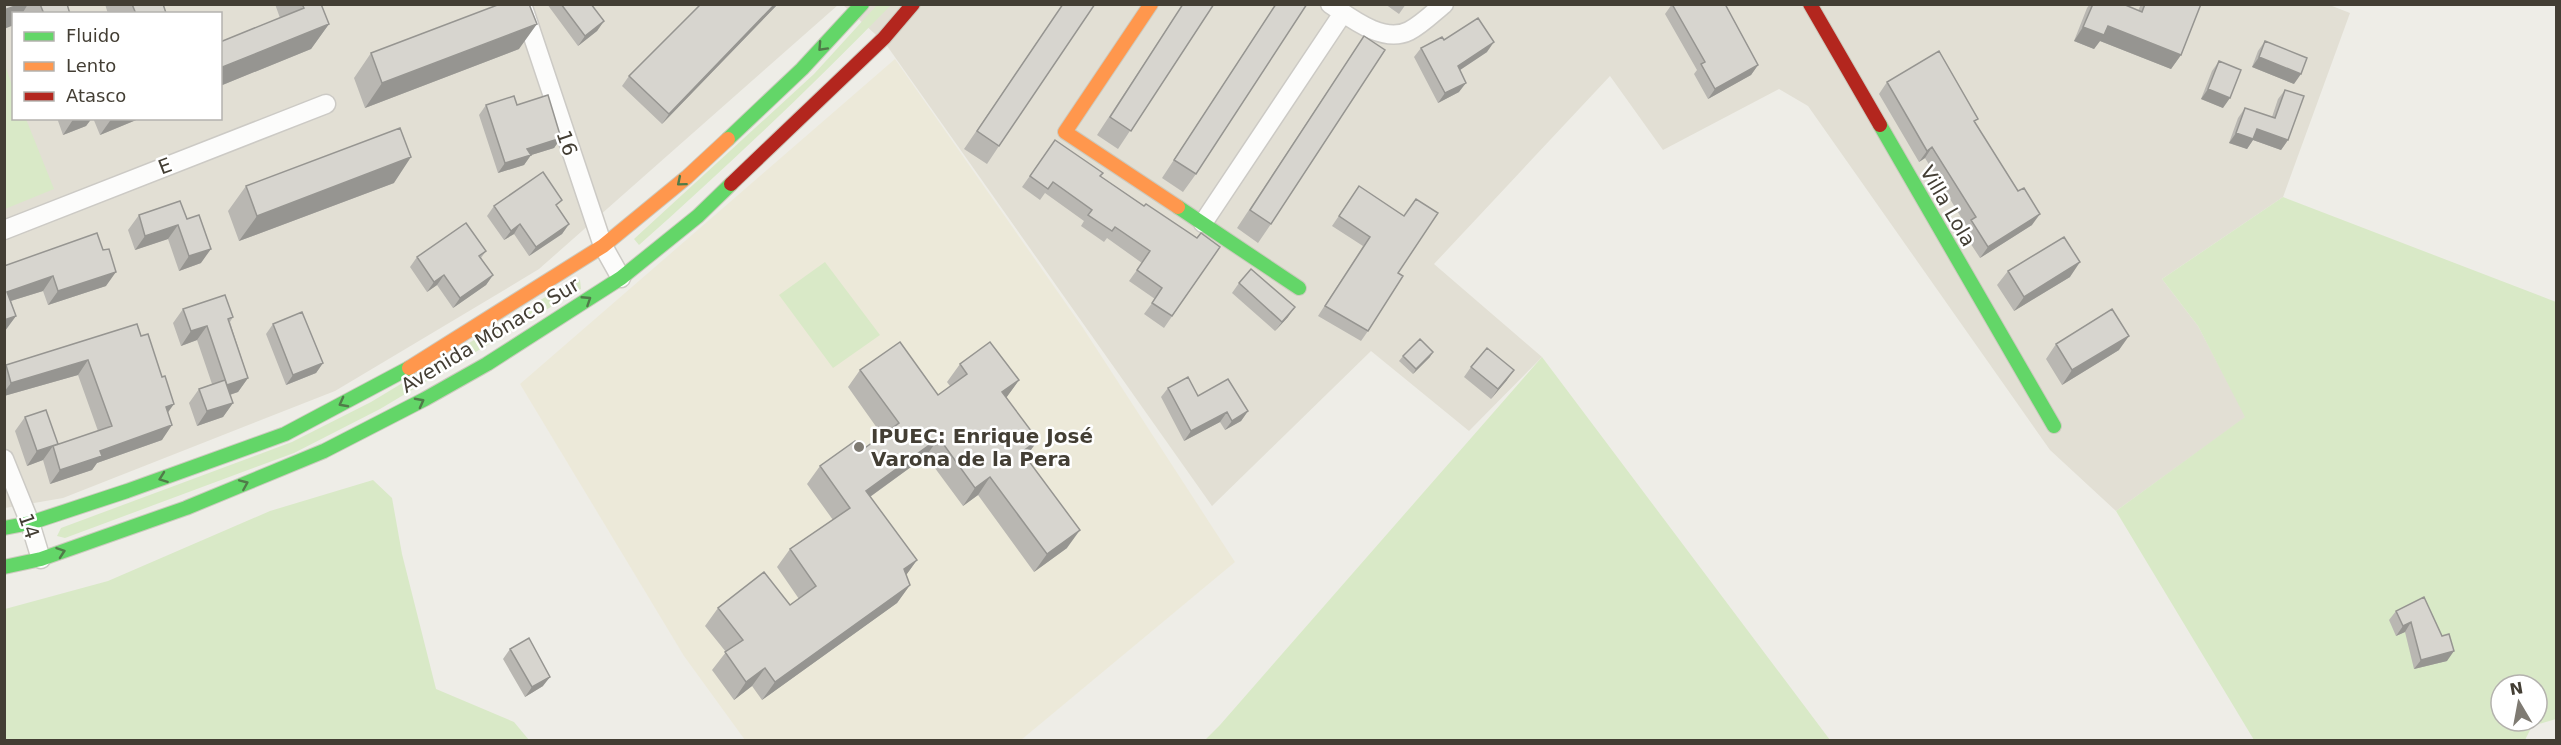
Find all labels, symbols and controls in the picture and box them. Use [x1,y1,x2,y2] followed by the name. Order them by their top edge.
[12,12,222,120] legend
[66,25,120,46] text: Fluido
[818,41,829,51] one-way arrow
[66,55,116,76] text: Lento
[66,85,126,106] text: Atasco
[552,127,582,159] street label: 16
[155,153,175,179] street label: E
[1915,161,1981,251] street label: Villa Lola
[677,175,688,186] one-way arrow
[396,272,584,398] street label: Avenida Mónaco Sur
[581,296,591,308] one-way arrow
[339,396,349,407] one-way arrow
[414,398,425,409] one-way arrow
[871,424,1093,471] place label: IPUEC: Enrique José Varona de la Pera
[852,440,866,454] marker: IPUEC: Enrique José Varona de la Pera
[158,471,169,484] one-way arrow
[237,479,248,491] one-way arrow
[14,510,44,542] street label: 14
[55,547,66,560] one-way arrow
[2489,673,2549,733] north arrow
[2508,678,2525,699] text: N

